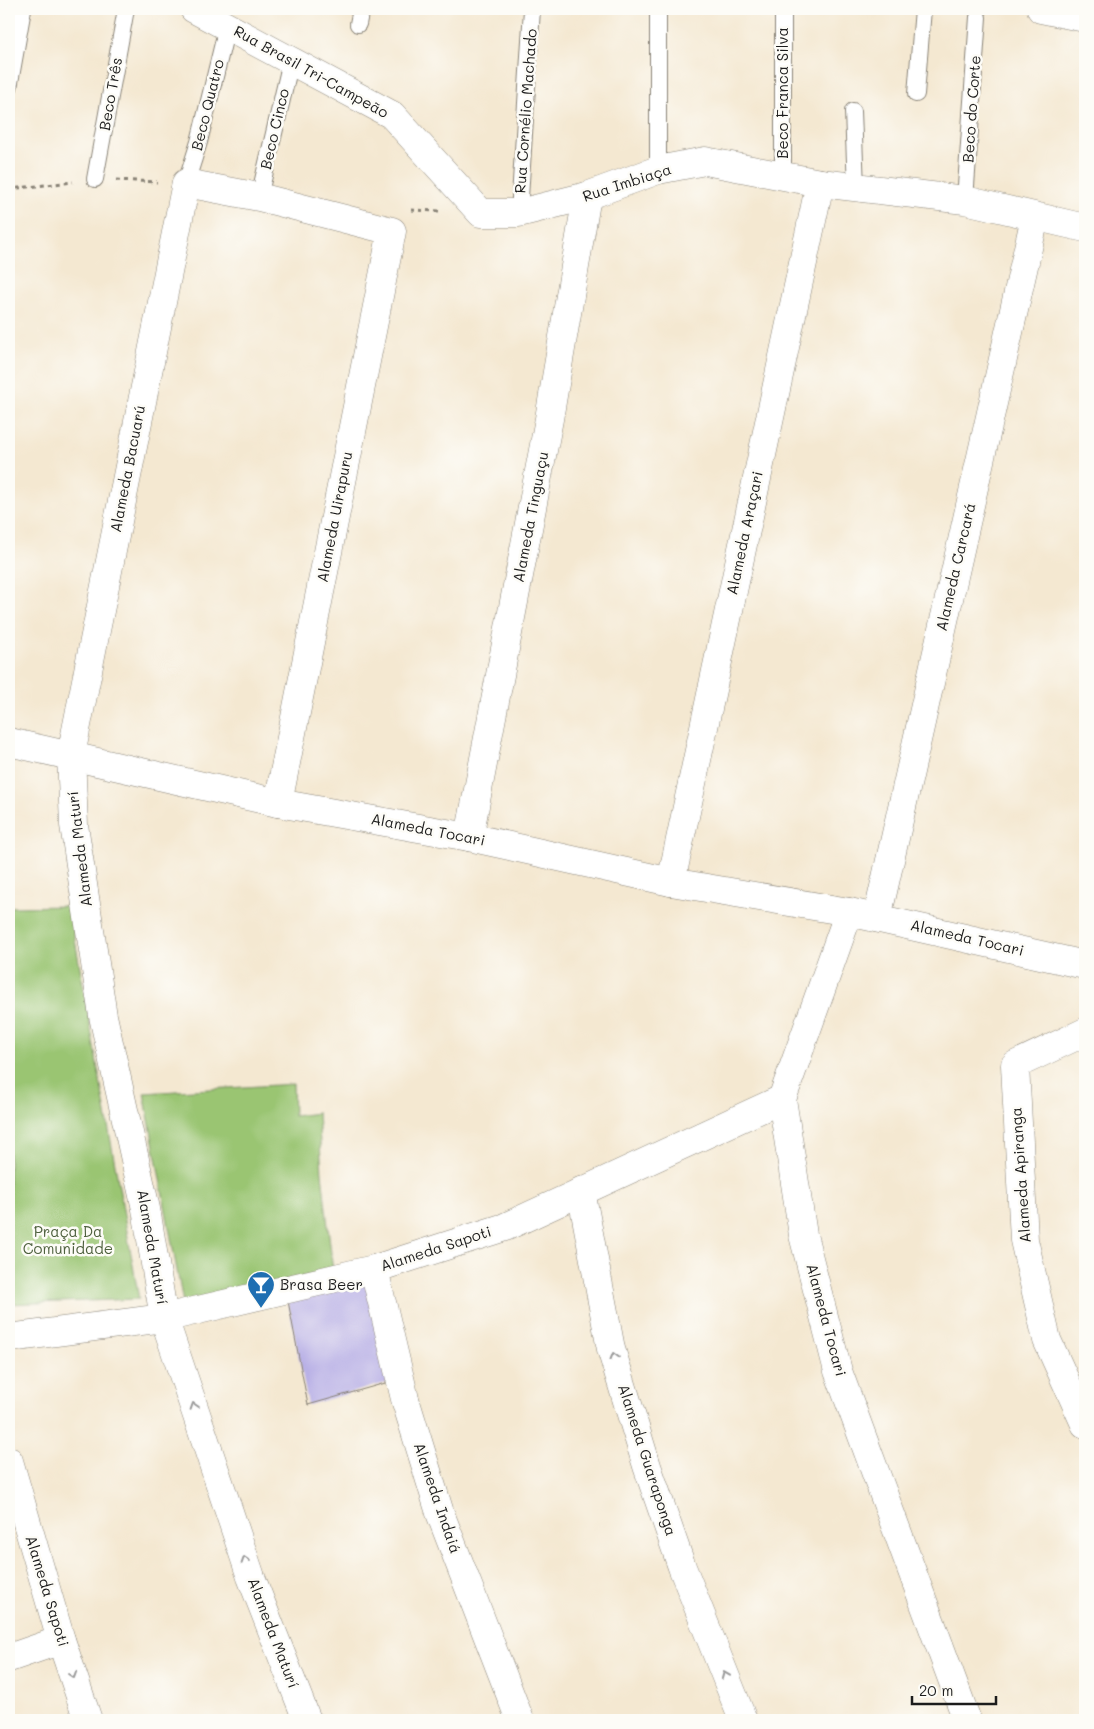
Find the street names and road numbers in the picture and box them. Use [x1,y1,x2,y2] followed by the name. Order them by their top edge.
[230,20,393,122] street label: Rua Brasil Tri-Campeão
[772,27,792,159] street label: Beco Franca Silva
[509,28,541,194] street label: Rua Cornélio Machado
[957,55,985,163] street label: Beco do Corte
[94,56,126,132] street label: Beco Três
[186,57,228,152] street label: Beco Quatro
[255,86,293,171] street label: Beco Cinco
[580,158,674,206] street label: Rua Imbiaça
[105,404,149,534] street label: Alameda Bacuarú
[312,450,357,584] street label: Alameda Uirapuru
[508,450,553,584] street label: Alameda Tinguaçu
[721,469,767,596] street label: Alameda Araçari
[931,501,980,633] street label: Alameda Carcará
[62,790,96,908] street label: Alameda Maturí
[369,808,487,850] street label: Alameda Tocari
[909,914,1026,960] street label: Alameda Tocari
[1005,1107,1035,1244] street label: Alameda Apiranga
[133,1188,173,1306] street label: Alameda Maturí
[378,1221,494,1275] street label: Alameda Sapoti
[802,1261,852,1378] street label: Alameda Tocari
[614,1381,682,1538] street label: Alameda Guaraponga
[410,1440,466,1556] street label: Alameda Indaiá
[22,1533,74,1649] street label: Alameda Sapoti
[244,1575,304,1691] street label: Alameda Maturí

